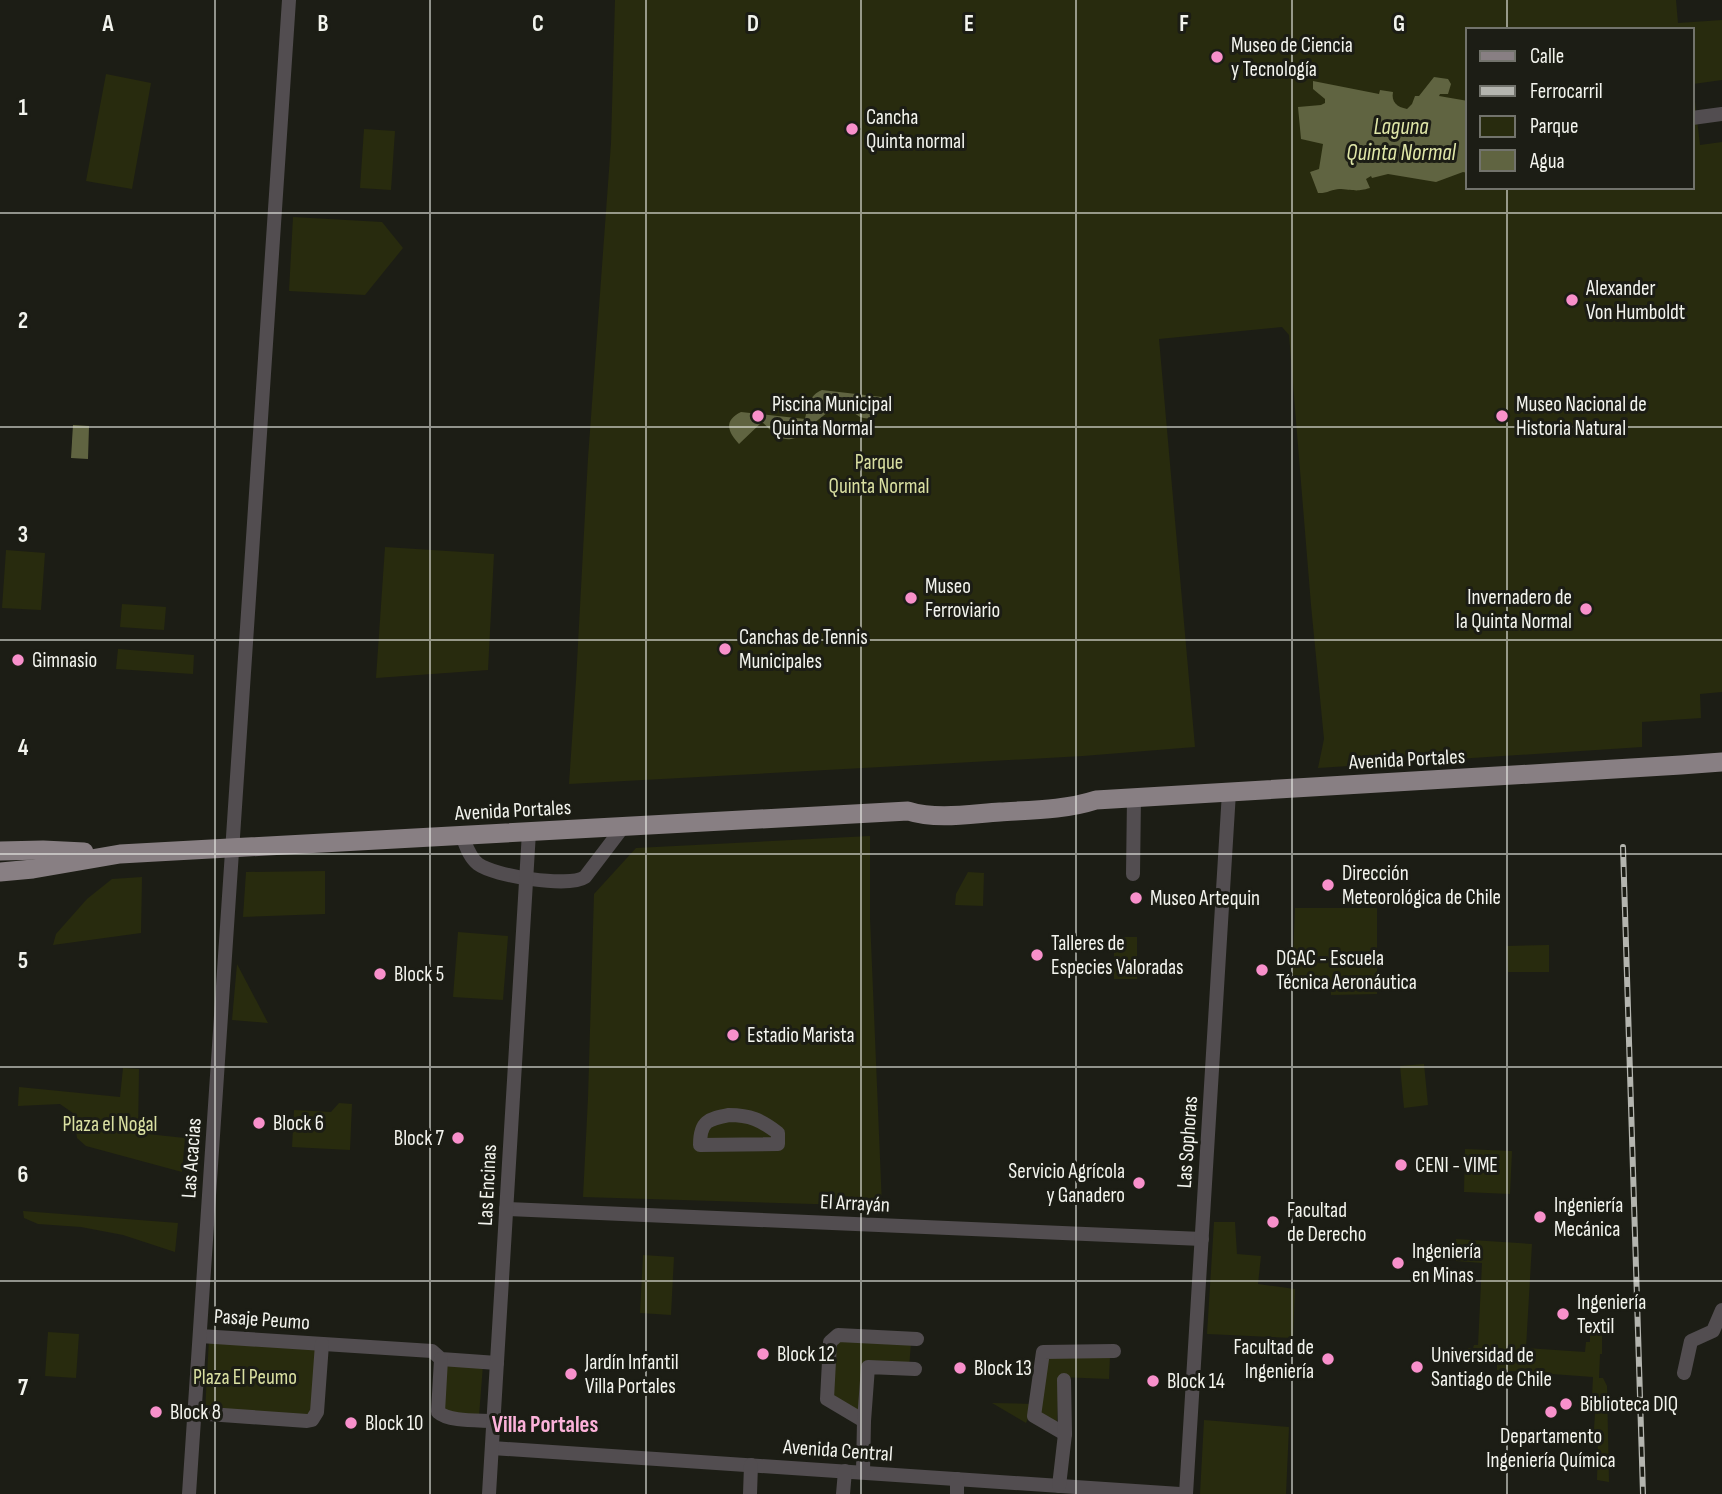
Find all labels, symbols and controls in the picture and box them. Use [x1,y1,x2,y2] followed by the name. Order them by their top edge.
[102,10,115,38] text: A
[318,10,329,38] text: B
[532,10,544,38] text: C
[747,10,759,38] text: D
[964,10,974,38] text: E
[1179,10,1189,38] text: F
[1393,10,1405,38] text: G
[1466,28,1694,189] legend
[1231,33,1353,82] place label: Museo de Ciencia y Tecnología
[1530,44,1564,69] text: Calle
[1209,49,1225,65] marker: Museo de Ciencia y Tecnología
[1530,79,1603,104] text: Ferrocarril
[18,94,28,122] text: 1
[866,105,965,154] place label: Cancha Quinta normal
[1346,113,1456,167] water label: Laguna Quinta Normal
[1530,114,1578,139] text: Parque
[844,121,860,137] marker: Cancha Quinta normal
[1529,149,1565,174] text: Agua
[1585,276,1685,325] place label: Alexander Von Humboldt
[1564,292,1580,308] marker: Alexander Von Humboldt
[18,307,28,335] text: 2
[772,392,892,441] place label: Piscina Municipal Quinta Normal
[1516,392,1647,441] place label: Museo Nacional de Historia Natural
[750,408,766,424] marker: Piscina Municipal Quinta Normal
[1494,408,1510,424] marker: Museo Nacional de Historia Natural
[829,450,929,499] park label: Parque Quinta Normal
[18,521,28,549] text: 3
[925,574,1000,623] place label: Museo Ferroviario
[1456,585,1572,634] place label: Invernadero de la Quinta Normal
[903,590,919,606] marker: Museo Ferroviario
[1578,601,1594,617] marker: Invernadero de la Quinta Normal
[739,625,868,674] place label: Canchas de Tennis Municipales
[717,641,733,657] marker: Canchas de Tennis Municipales
[32,648,97,673] place label: Gimnasio
[10,652,26,668] marker: Gimnasio
[18,734,29,762] text: 4
[1347,744,1466,775] street label: Avenida Portales
[453,795,572,826] street label: Avenida Portales
[1342,861,1501,910] place label: Dirección Meteorológica de Chile
[1320,877,1336,893] marker: Dirección Meteorológica de Chile
[1150,886,1260,911] place label: Museo Artequin
[1128,890,1144,906] marker: Museo Artequin
[1051,931,1184,980] place label: Talleres de Especies Valoradas
[1276,946,1417,995] place label: DGAC - Escuela Técnica Aeronáutica
[18,947,28,975] text: 5
[1029,947,1045,963] marker: Talleres de Especies Valoradas
[394,962,444,987] place label: Block 5
[1254,962,1270,978] marker: DGAC - Escuela Técnica Aeronáutica
[372,966,388,982] marker: Block 5
[747,1023,855,1048] place label: Estadio Marista
[725,1027,741,1043] marker: Estadio Marista
[1172,1095,1203,1189] street label: Las Sophoras
[273,1111,324,1136] place label: Block 6
[63,1112,157,1137] park label: Plaza el Nogal
[251,1115,267,1131] marker: Block 6
[176,1117,207,1199] street label: Las Acacias
[394,1126,445,1151] place label: Block 7
[450,1130,466,1146] marker: Block 7
[473,1144,502,1226] street label: Las Encinas
[1415,1153,1498,1178] place label: CENI - VIME
[1393,1157,1409,1173] marker: CENI - VIME
[1008,1159,1125,1208] place label: Servicio Agrícola y Ganadero
[18,1161,28,1189] text: 6
[1131,1175,1147,1191] marker: Servicio Agrícola y Ganadero
[819,1189,890,1218] street label: El Arrayán
[1554,1193,1623,1242] place label: Ingeniería Mecánica
[1287,1198,1367,1247] place label: Facultad de Derecho
[1532,1209,1548,1225] marker: Ingeniería Mecánica
[1265,1214,1281,1230] marker: Facultad de Derecho
[1412,1239,1481,1288] place label: Ingeniería en Minas
[1390,1255,1406,1271] marker: Ingeniería en Minas
[1577,1290,1646,1339] place label: Ingeniería Textil
[213,1304,311,1335] street label: Pasaje Peumo
[1555,1306,1571,1322] marker: Ingeniería Textil
[1234,1335,1314,1384] place label: Facultad de Ingeniería
[777,1342,835,1367] place label: Block 12
[1431,1343,1552,1392] place label: Universidad de Santiago de Chile
[755,1346,771,1362] marker: Block 12
[584,1350,679,1399] place label: Jardín Infantil Villa Portales
[1320,1351,1336,1367] marker: Facultad de Ingeniería
[974,1356,1032,1381] place label: Block 13
[1409,1359,1425,1375] marker: Universidad de Santiago de Chile
[952,1360,968,1376] marker: Block 13
[193,1365,297,1390] park label: Plaza El Peumo
[563,1366,579,1382] marker: Jardín Infantil Villa Portales
[1167,1369,1225,1394] place label: Block 14
[1145,1373,1161,1389] marker: Block 14
[18,1374,28,1402] text: 7
[1580,1392,1678,1417] place label: Biblioteca DIQ
[1558,1396,1574,1412] marker: Biblioteca DIQ
[170,1400,221,1425] place label: Block 8
[148,1404,164,1420] marker: Block 8
[1543,1404,1559,1420] marker: Departamento Ingeniería Química
[365,1411,423,1436] place label: Block 10
[492,1411,598,1439] district label: Villa Portales
[343,1415,359,1431] marker: Block 10
[1486,1424,1616,1473] place label: Departamento Ingeniería Química
[781,1434,894,1467] street label: Avenida Central

